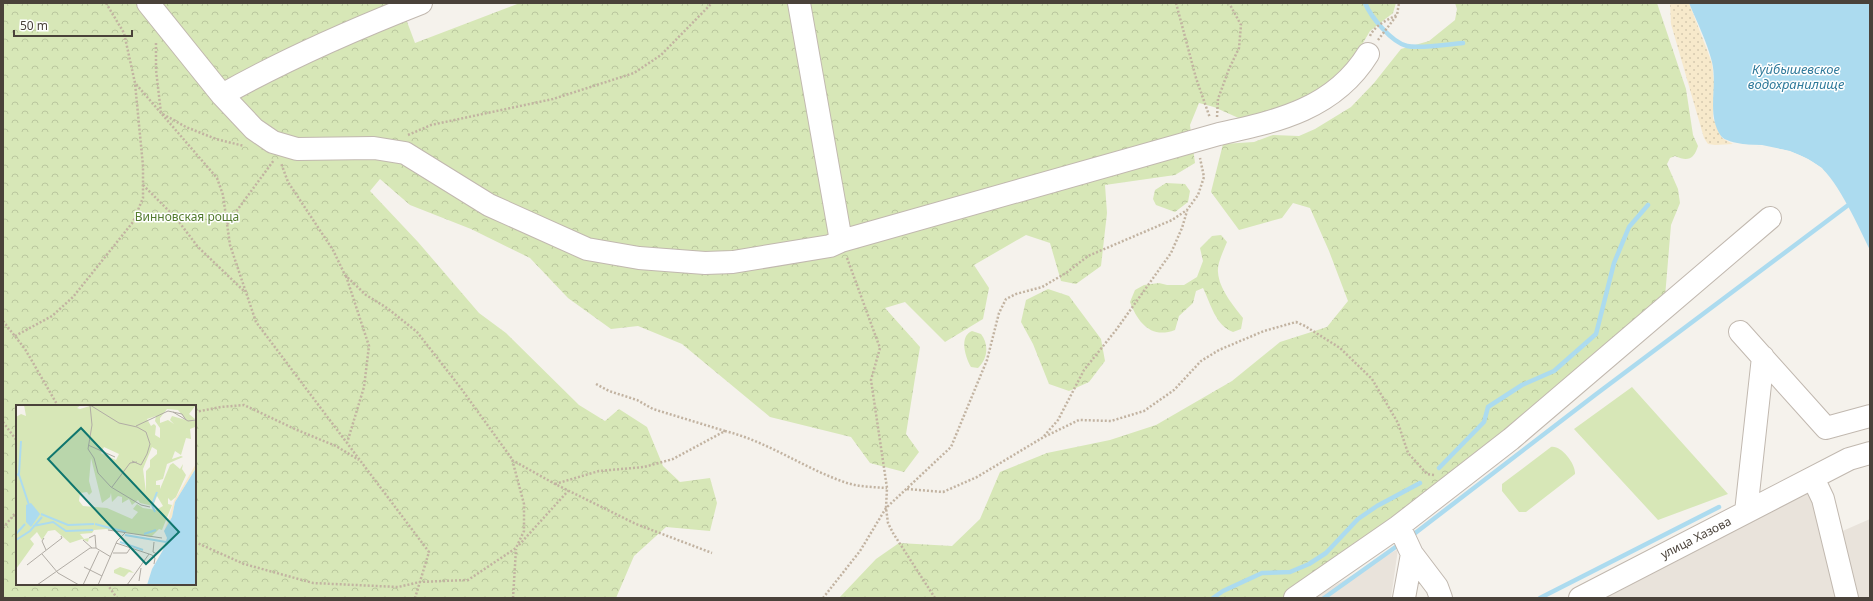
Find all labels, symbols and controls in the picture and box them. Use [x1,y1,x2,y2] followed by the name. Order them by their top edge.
[14,12,132,38] scale bar
[20,17,48,34] text: 50 m
[1748,60,1845,93] water label: Куйбышевское водохранилище
[135,208,239,225] park label: Винновская роща
[16,405,196,585] inset map
[1658,512,1734,563] street label: улица Хазова

